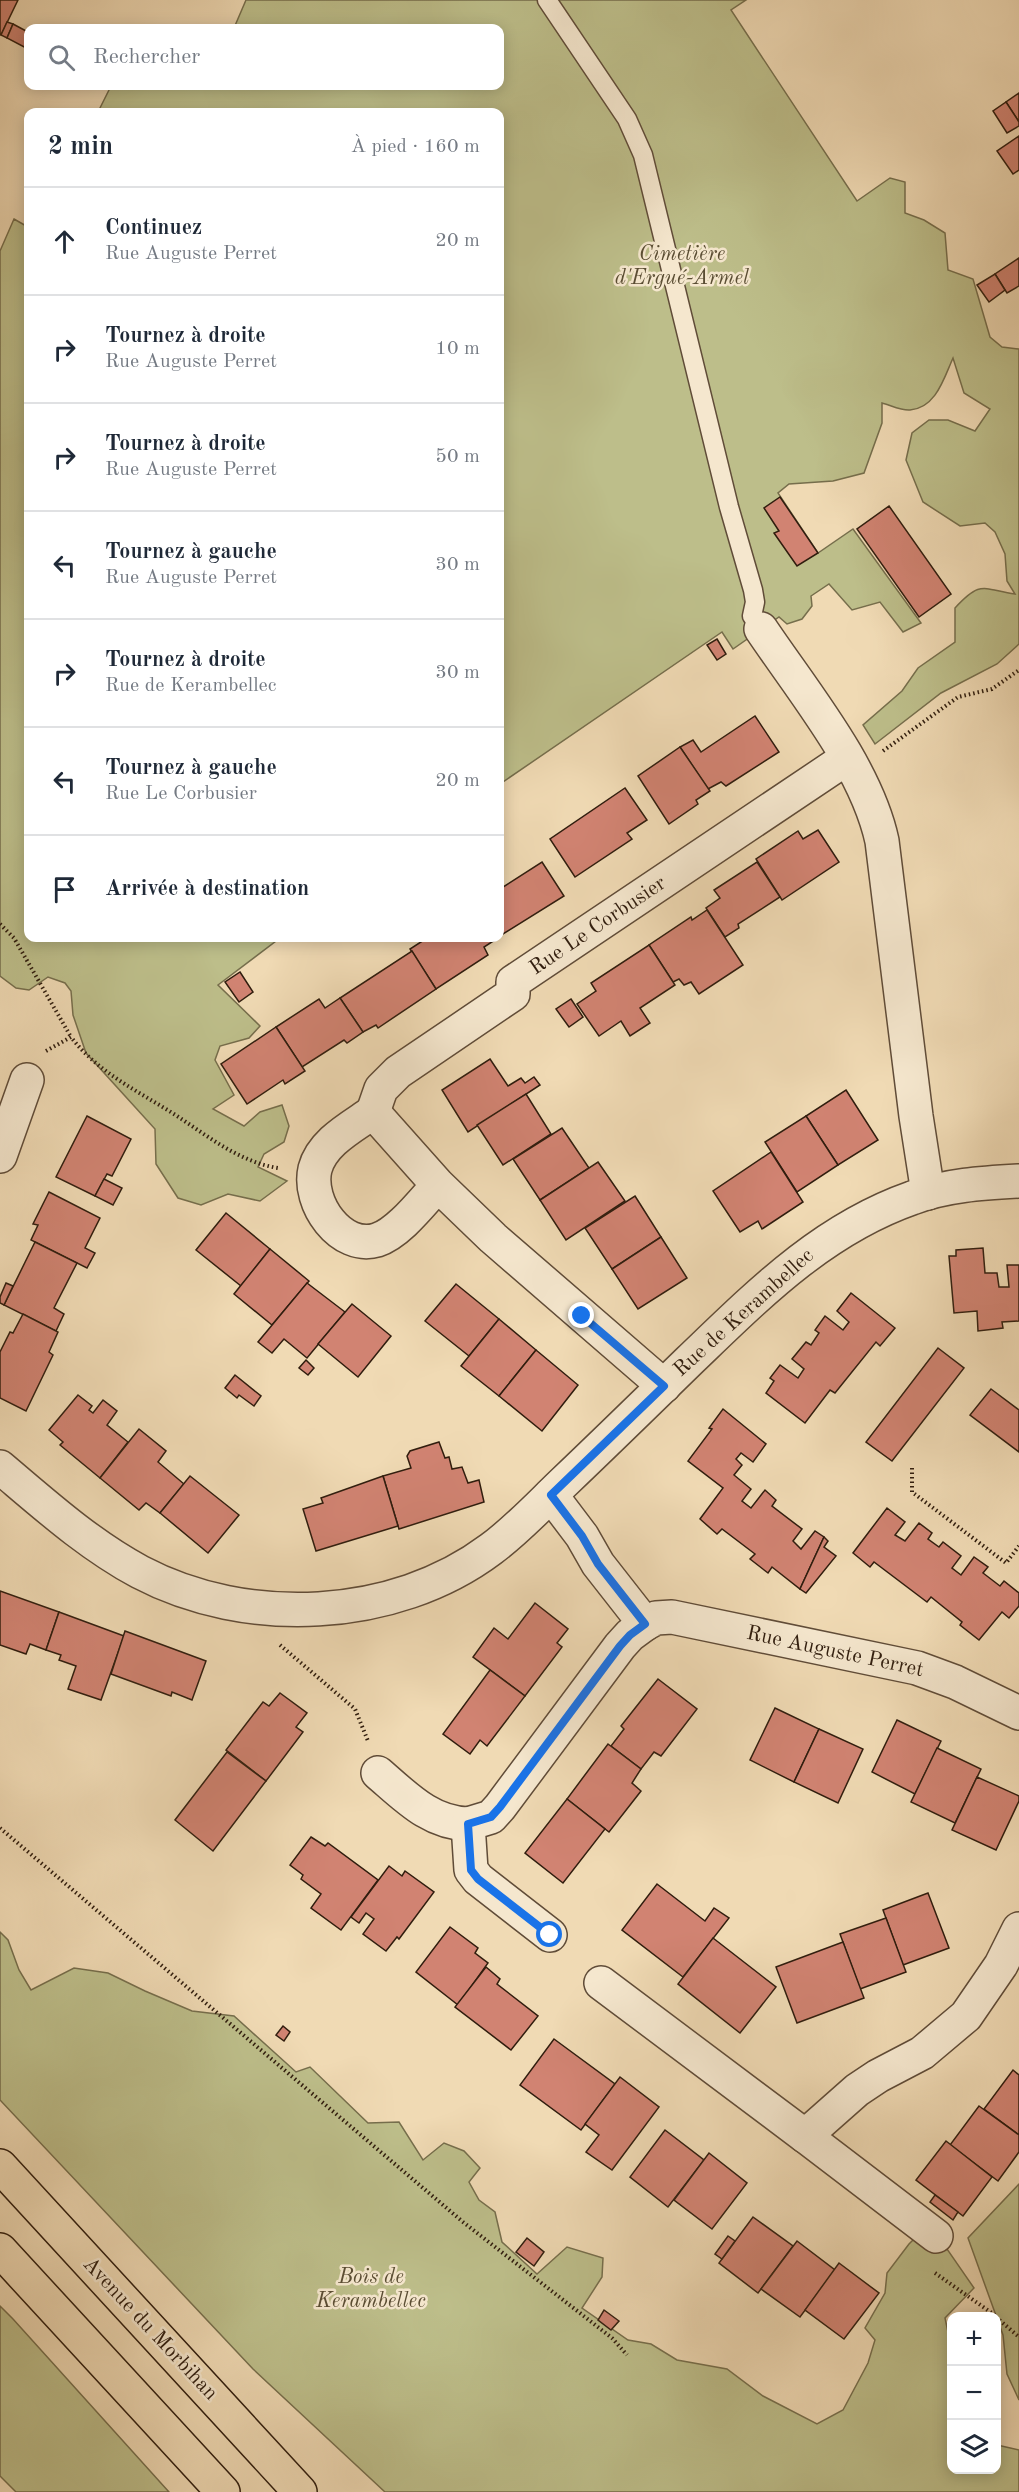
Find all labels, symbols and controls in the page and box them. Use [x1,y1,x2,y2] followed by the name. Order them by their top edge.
[24,24,504,90] search box
[45,41,78,74] icon: search
[93,46,200,68] text: Rechercher
[48,134,113,160] text: 2 min
[351,137,480,157] text: À pied · 160 m
[105,217,202,239] text: Continuez
[48,225,81,258] icon: ahead
[435,231,480,251] text: 20 m
[105,244,277,264] text: Rue Auguste Perret
[615,244,749,289] park label: Cimetière d'Ergué-Armel
[105,325,266,347] text: Tournez à droite
[48,333,81,366] icon: right
[435,339,480,359] text: 10 m
[105,352,277,372] text: Rue Auguste Perret
[105,433,266,455] text: Tournez à droite
[48,441,81,474] icon: right
[435,447,480,467] text: 50 m
[105,460,277,480] text: Rue Auguste Perret
[105,541,277,563] text: Tournez à gauche
[48,549,81,582] icon: left
[435,555,480,575] text: 30 m
[105,568,277,588] text: Rue Auguste Perret
[105,649,266,671] text: Tournez à droite
[48,657,81,690] icon: right
[435,663,480,683] text: 30 m
[105,676,276,696] text: Rue de Kerambellec
[105,757,277,779] text: Tournez à gauche
[48,765,81,798] icon: left
[435,771,480,791] text: 20 m
[105,784,257,804] text: Rue Le Corbusier
[526,872,670,979] street label: Rue Le Corbusier
[48,873,81,906] icon: arrive
[105,878,309,900] text: Arrivée à destination
[670,1245,818,1381] street label: Rue de Kerambellec
[568,1302,594,1328] route end
[744,1623,926,1681] street label: Rue Auguste Perret
[536,1921,562,1947] route start
[79,2254,221,2404] street label: Avenue du Morbihan
[315,2267,426,2312] park label: Bois de Kerambellec
[947,2312,1001,2474] map controls
[947,2312,1001,2366] button: +
[947,2366,1001,2420] button: −
[947,2420,1001,2474] button: layers

